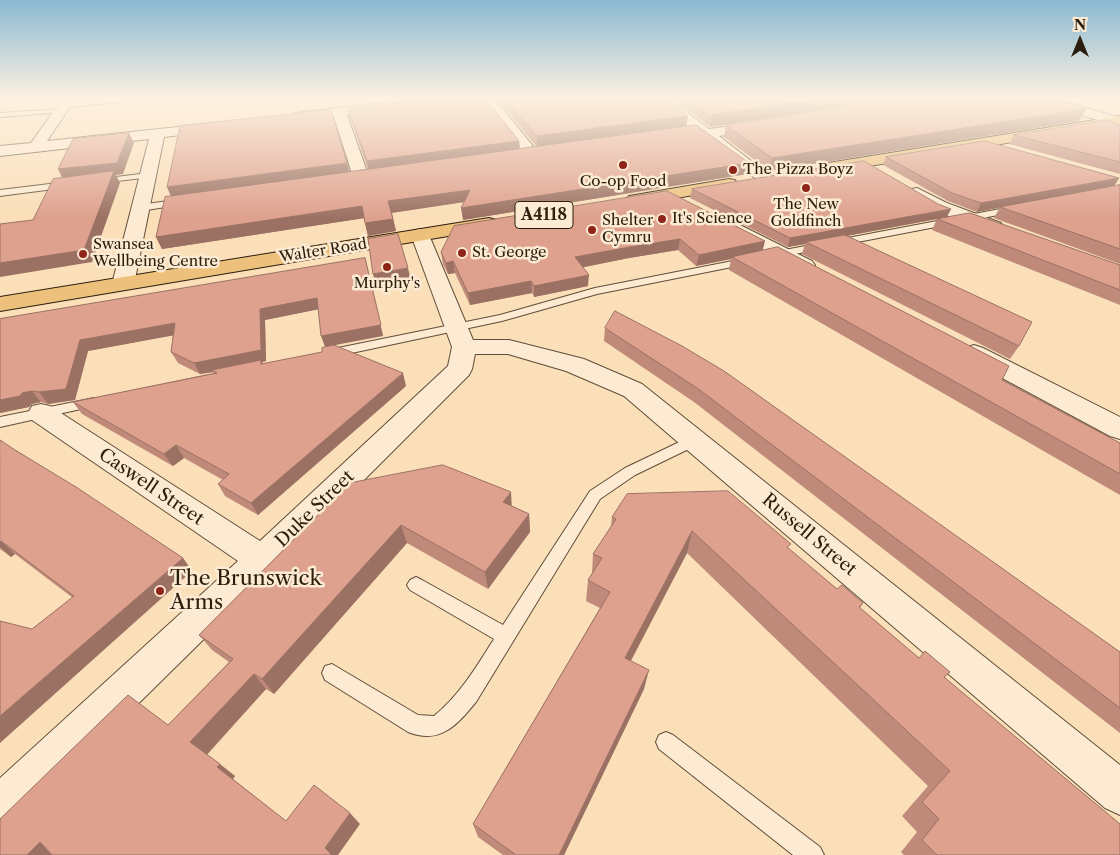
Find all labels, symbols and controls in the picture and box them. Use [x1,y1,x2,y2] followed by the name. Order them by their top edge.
[1055,15,1105,65] north arrow
[1074,16,1086,34] text: N
[617,159,629,171] marker: Co-op Food
[743,161,853,179] place label: The Pizza Boyz
[727,164,739,176] marker: The Pizza Boyz
[580,173,666,191] place label: Co-op Food
[800,182,812,194] marker: The New Goldfinch
[771,196,841,231] place label: The New Goldfinch
[515,202,573,228] road number: A4118
[672,210,752,228] place label: It's Science
[602,212,653,247] place label: Shelter Cymru
[656,213,668,225] marker: It's Science
[586,224,598,236] marker: Shelter Cymru
[278,235,368,267] street label: Walter Road
[93,236,218,271] place label: Swansea Wellbeing Centre
[472,244,546,262] place label: St. George
[456,247,468,259] marker: St. George
[77,248,89,260] marker: Swansea Wellbeing Centre
[381,261,393,273] marker: Murphy's
[354,275,420,293] place label: Murphy's
[94,444,208,530] street label: Caswell Street
[271,466,359,552] street label: Duke Street
[757,489,861,581] street label: Russell Street
[170,566,322,616] place label: The Brunswick Arms
[154,585,166,597] marker: The Brunswick Arms

